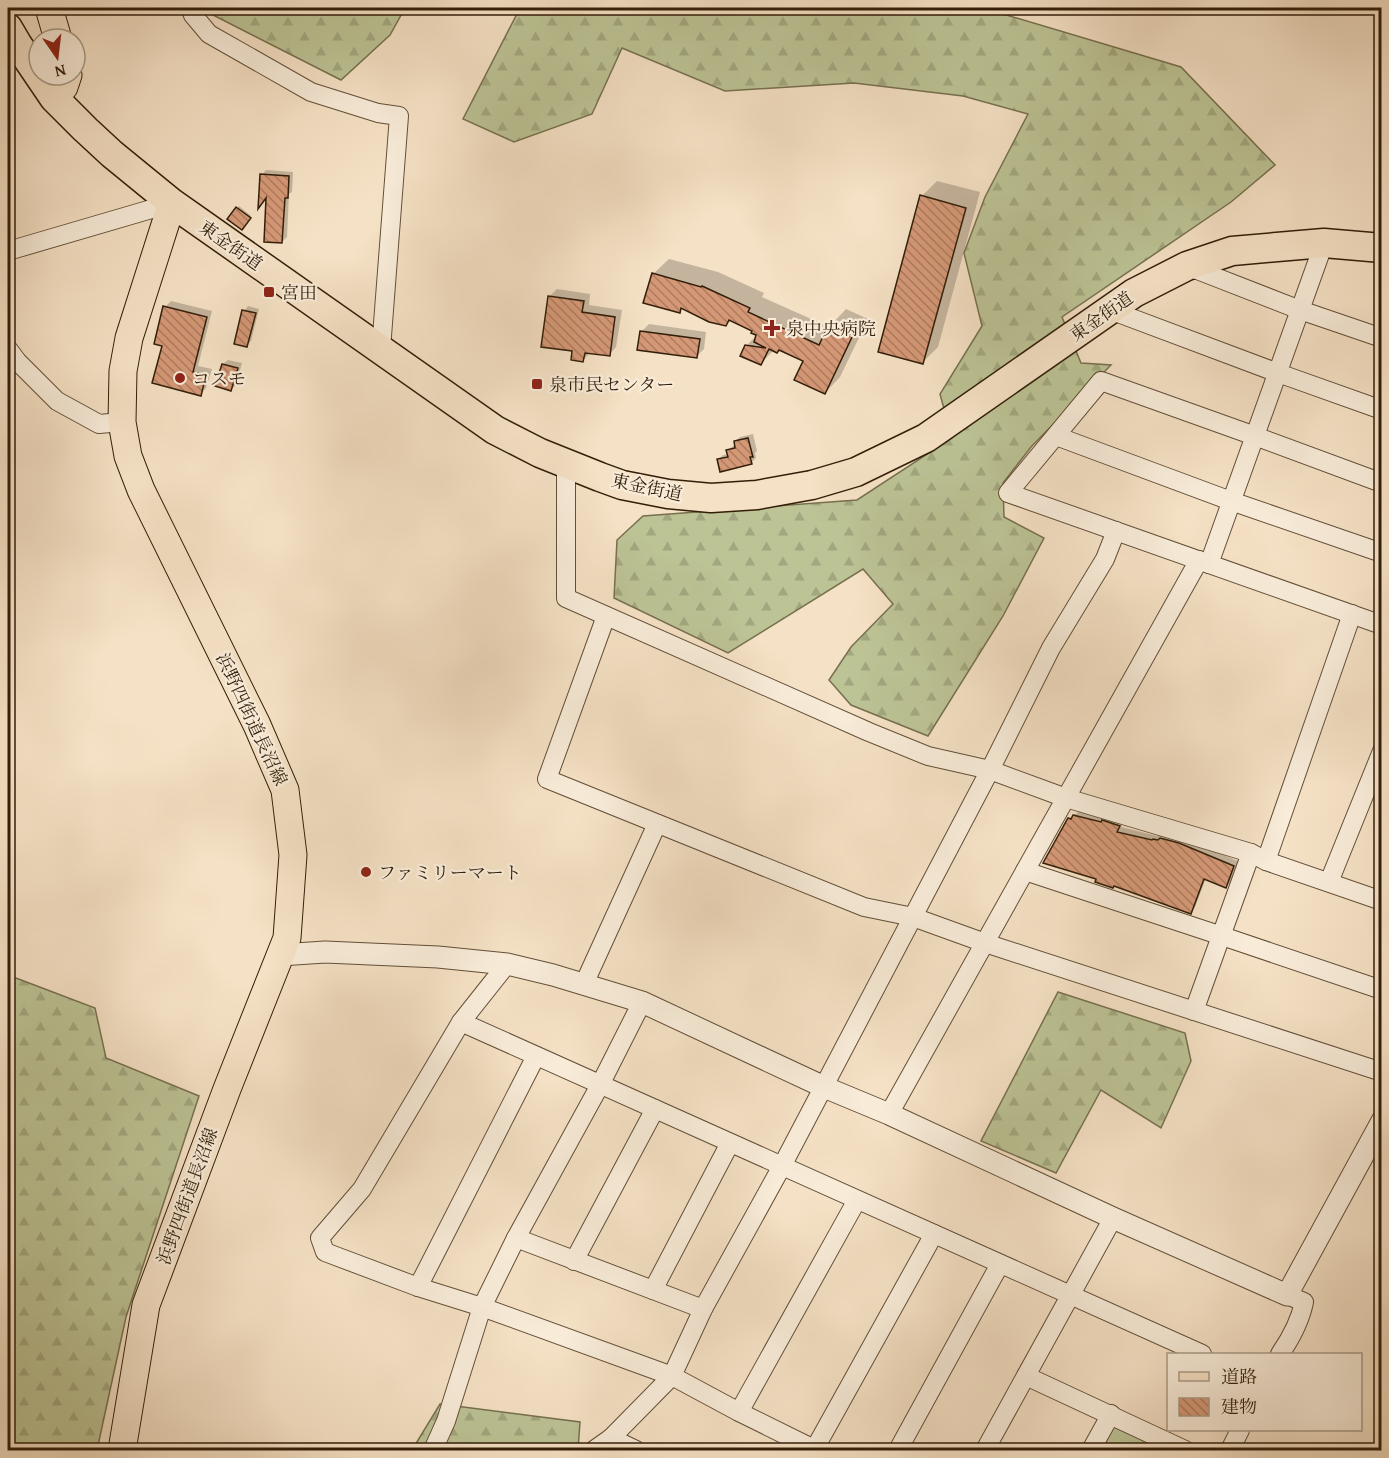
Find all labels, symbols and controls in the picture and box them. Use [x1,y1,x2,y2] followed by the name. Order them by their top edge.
[27,27,87,87] north arrow
[52,59,69,85] text: N
[194,213,268,277] street label: 東金街道
[281,279,317,306] place label: 宮田
[1064,284,1138,348] street label: 東金街道
[262,285,276,299] marker: 宮田
[786,315,876,342] place label: 泉中央病院
[763,319,781,337] marker: 泉中央病院
[192,365,246,392] place label: コスモ
[173,371,187,385] marker: コスモ
[549,371,674,398] place label: 泉市民センター
[530,377,544,391] marker: 泉市民センター
[609,466,685,508] street label: 東金街道
[209,648,295,790] street label: 浜野四街道長沼線
[378,859,522,886] place label: ファミリーマート
[359,865,373,879] marker: ファミリーマート
[150,1124,224,1268] street label: 浜野四街道長沼線
[1167,1353,1362,1431] legend
[1221,1363,1257,1390] text: 道路
[1221,1393,1257,1420] text: 建物

